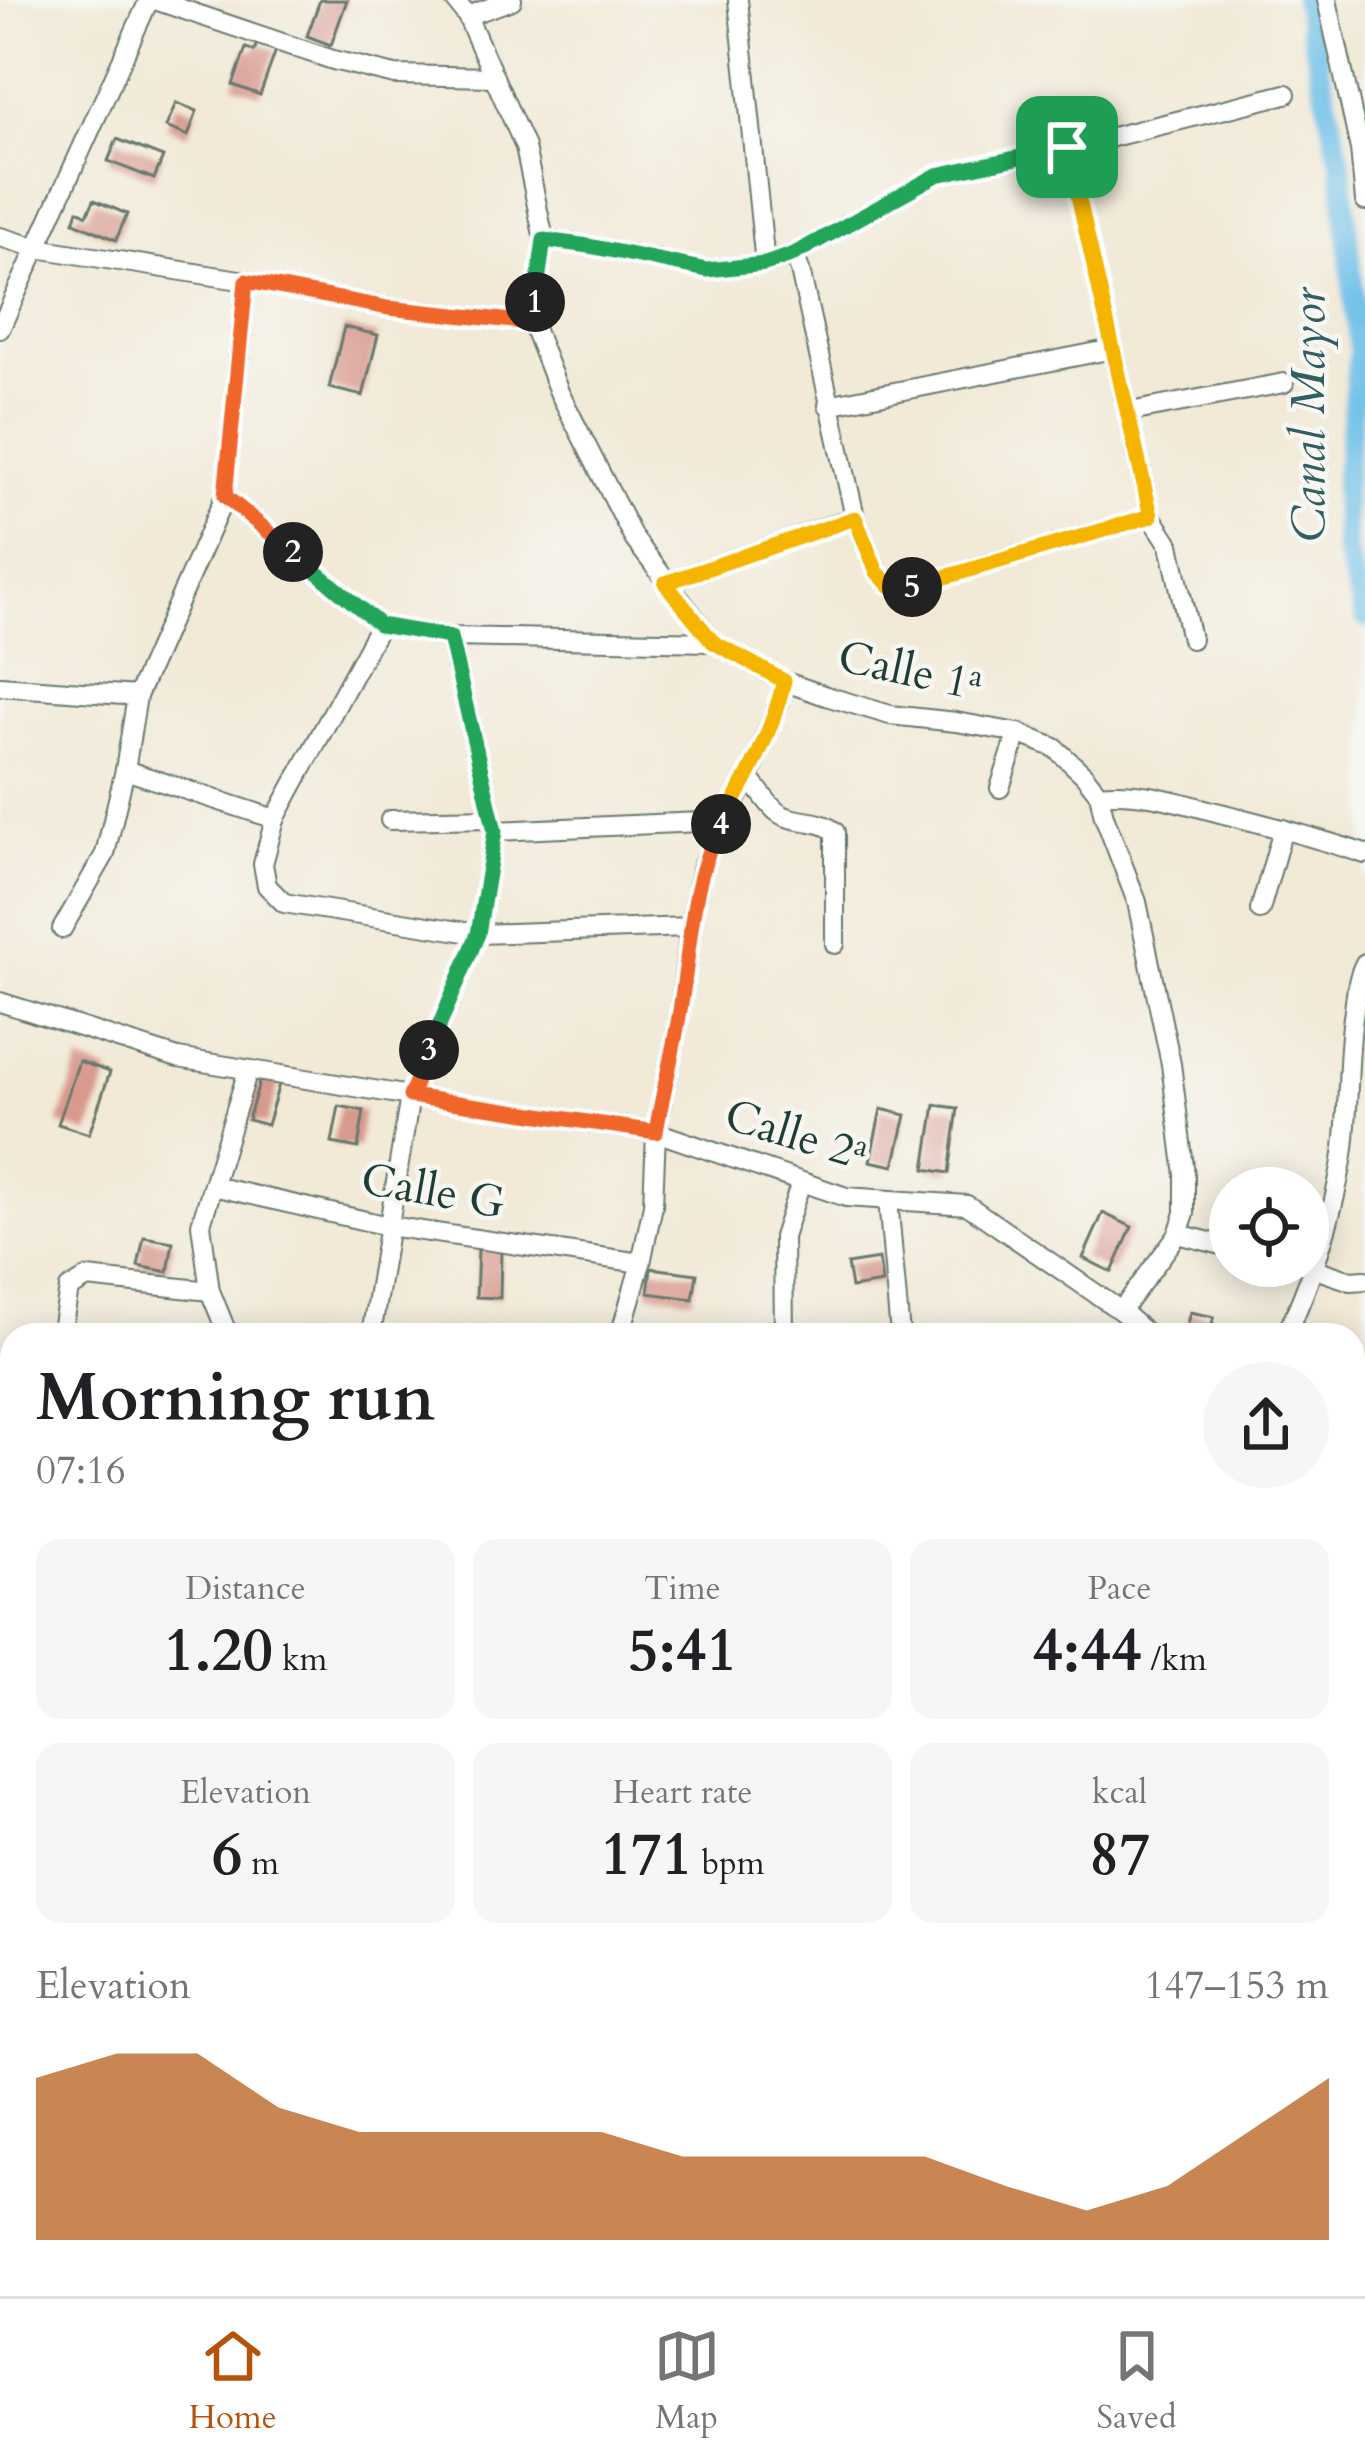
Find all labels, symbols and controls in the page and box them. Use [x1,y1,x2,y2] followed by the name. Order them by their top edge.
[1016,96,1118,198] pin
[1034,114,1100,180] icon: arrive
[505,272,565,332] pin: 1
[527,279,543,324] text: 1
[1276,286,1341,542] water label: Canal Mayor
[263,522,323,582] pin: 2
[285,529,301,574] text: 2
[882,557,942,617] pin: 5
[904,564,920,609] text: 5
[833,626,987,716] street label: Calle 1ª
[691,794,751,854] pin: 4
[713,801,729,846] text: 4
[399,1020,459,1080] pin: 3
[421,1027,437,1072] text: 3
[718,1085,874,1185] street label: Calle 2ª
[356,1148,510,1234] street label: Calle G
[1209,1167,1329,1287] map controls
[1209,1167,1329,1287] button: locate
[36,1354,435,1443] text: Morning run
[1203,1362,1329,1488] button: share
[36,1444,126,1497] text: 07:16
[185,1566,306,1611] text: Distance
[644,1566,721,1611] text: Time
[1088,1566,1151,1611] text: Pace
[163,1611,273,1692] text: 1.20
[628,1611,737,1692] text: 5:41
[1032,1611,1142,1692] text: 4:44
[273,1637,328,1682] text: km
[1142,1637,1207,1682] text: /km
[180,1770,311,1815] text: Elevation
[613,1770,752,1815] text: Heart rate
[1092,1770,1147,1815] text: kcal
[212,1815,242,1896] text: 6
[600,1815,693,1896] text: 171
[1089,1815,1150,1896] text: 87
[242,1841,279,1886] text: m
[693,1841,765,1886] text: bpm
[36,1959,191,2012] text: Elevation
[1144,1959,1329,2012] text: 147–153 m
[188,2323,277,2440] tab: Home
[654,2323,720,2440] tab: Map
[1097,2323,1177,2440] tab: Saved

